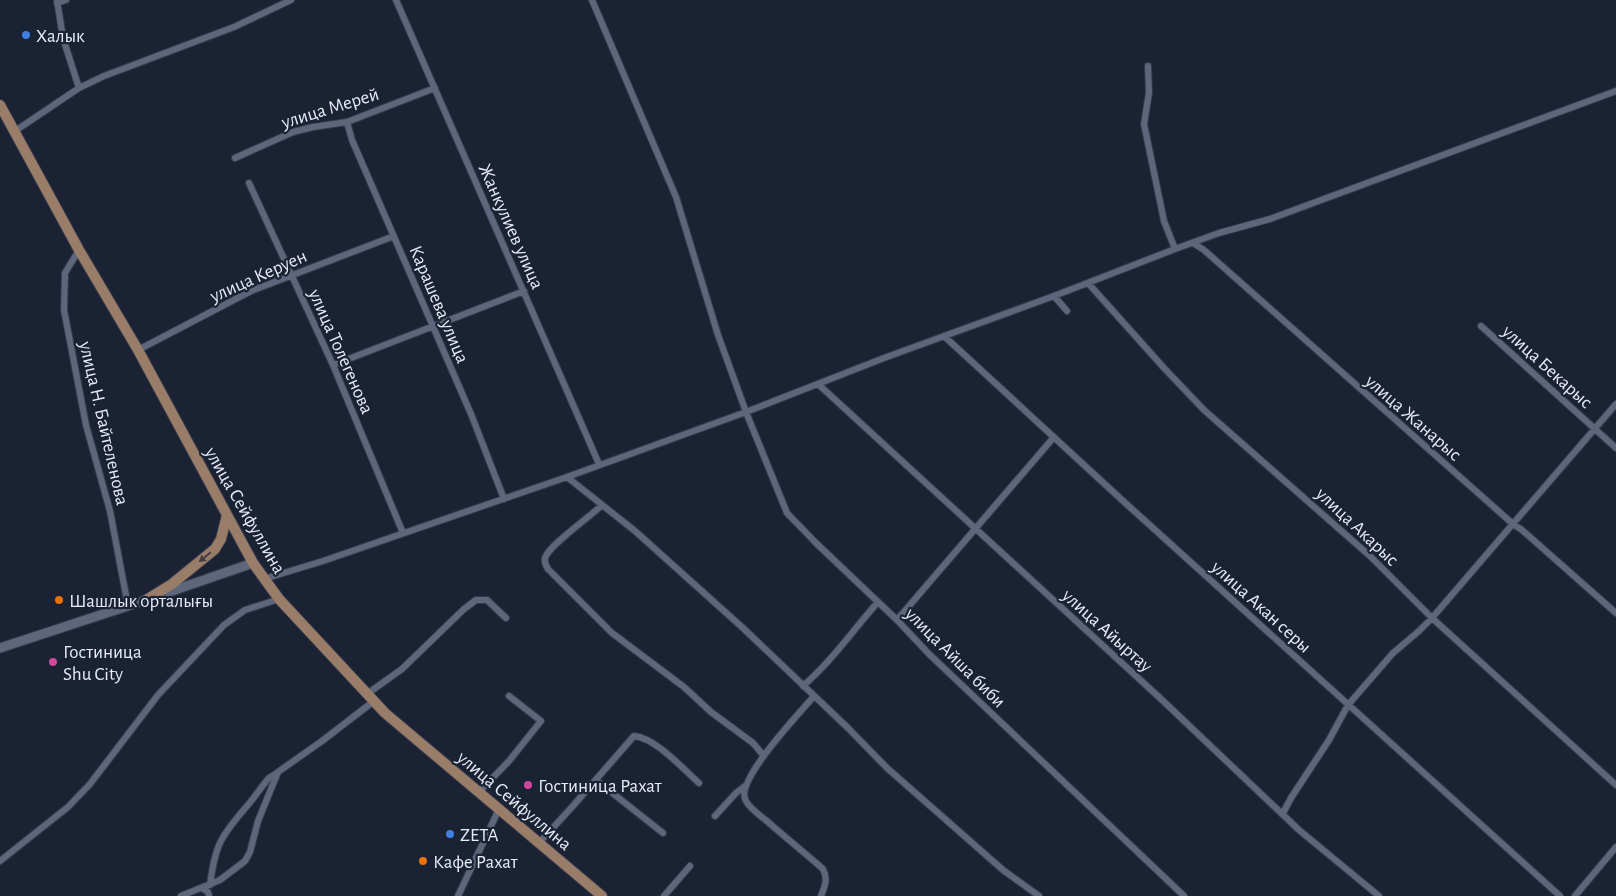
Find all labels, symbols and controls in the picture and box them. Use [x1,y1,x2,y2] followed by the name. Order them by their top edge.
[36,27,85,46] place label: Халык
[20,29,32,41] marker: Халык
[279,85,381,133] street label: улица Мерей
[474,161,547,292] street label: Жанкулиев улица
[405,243,472,366] street label: Карашева улица
[206,247,310,307] street label: улица Керуен
[304,286,377,417] street label: улица Толегенова
[1498,321,1596,412] street label: улица Бекарыс
[75,339,132,507] street label: улица Н. Байтеленова
[1361,371,1465,465] street label: улица Жанарыс
[200,443,289,578] street label: улица Сейфуллина
[1311,484,1402,570] street label: улица Акарыс
[199,551,212,562] one-way arrow
[1207,557,1315,657] street label: улица Акан серы
[1058,585,1156,676] street label: улица Айыртау
[69,592,213,611] place label: Шашлык орталығы
[53,594,65,606] marker: Шашлык орталығы
[900,604,1009,712] street label: улица Айша биби
[63,643,142,684] place label: Гостиница Shu City
[47,656,59,668] marker: Гостиница Shu City
[453,747,575,854] street label: улица Сейфуллина
[538,777,662,796] place label: Гостиница Рахат
[522,779,534,791] marker: Гостиница Рахат
[460,826,498,845] place label: ZETA
[444,828,456,840] marker: ZETA
[433,853,518,872] place label: Кафе Рахат
[417,855,429,867] marker: Кафе Рахат

